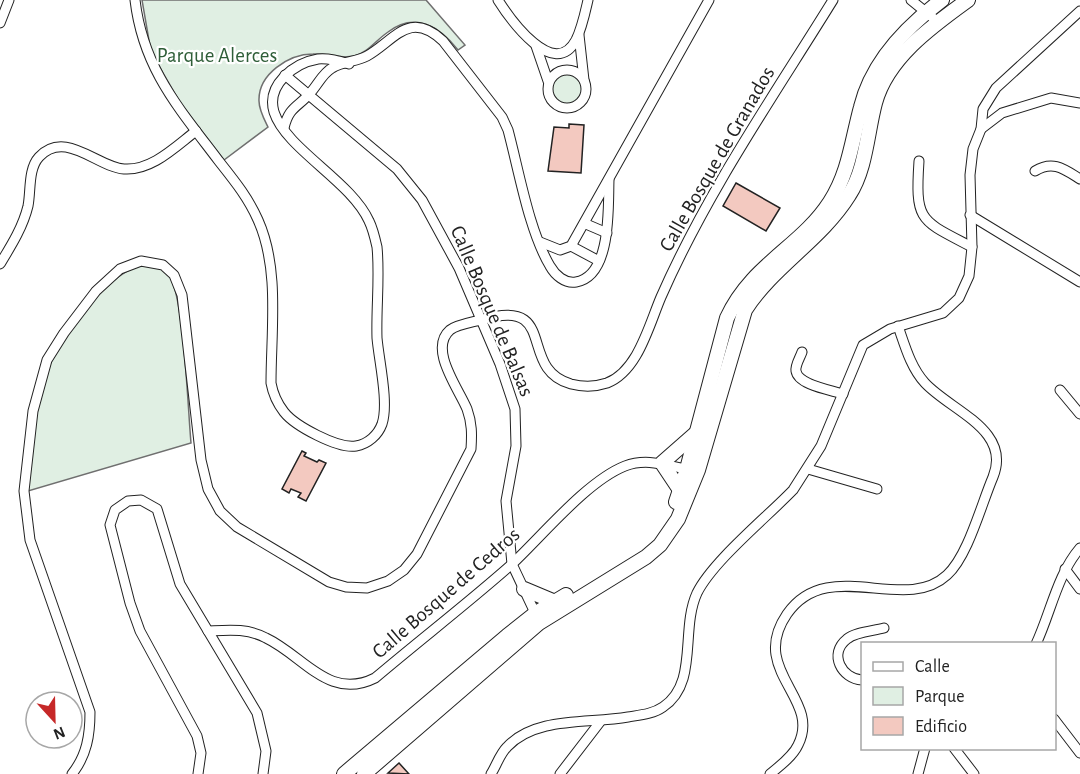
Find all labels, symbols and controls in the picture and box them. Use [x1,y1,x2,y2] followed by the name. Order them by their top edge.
[157,45,277,66] park label: Parque Alerces
[656,63,778,255] street label: Calle Bosque de Granados
[447,223,537,399] street label: Calle Bosque de Balsas
[368,523,524,663] street label: Calle Bosque de Cedros
[861,642,1056,750] legend
[915,658,950,676] text: Calle
[915,688,964,706] text: Parque
[24,690,84,750] north arrow
[915,718,967,736] text: Edificio
[51,723,67,742] text: N

